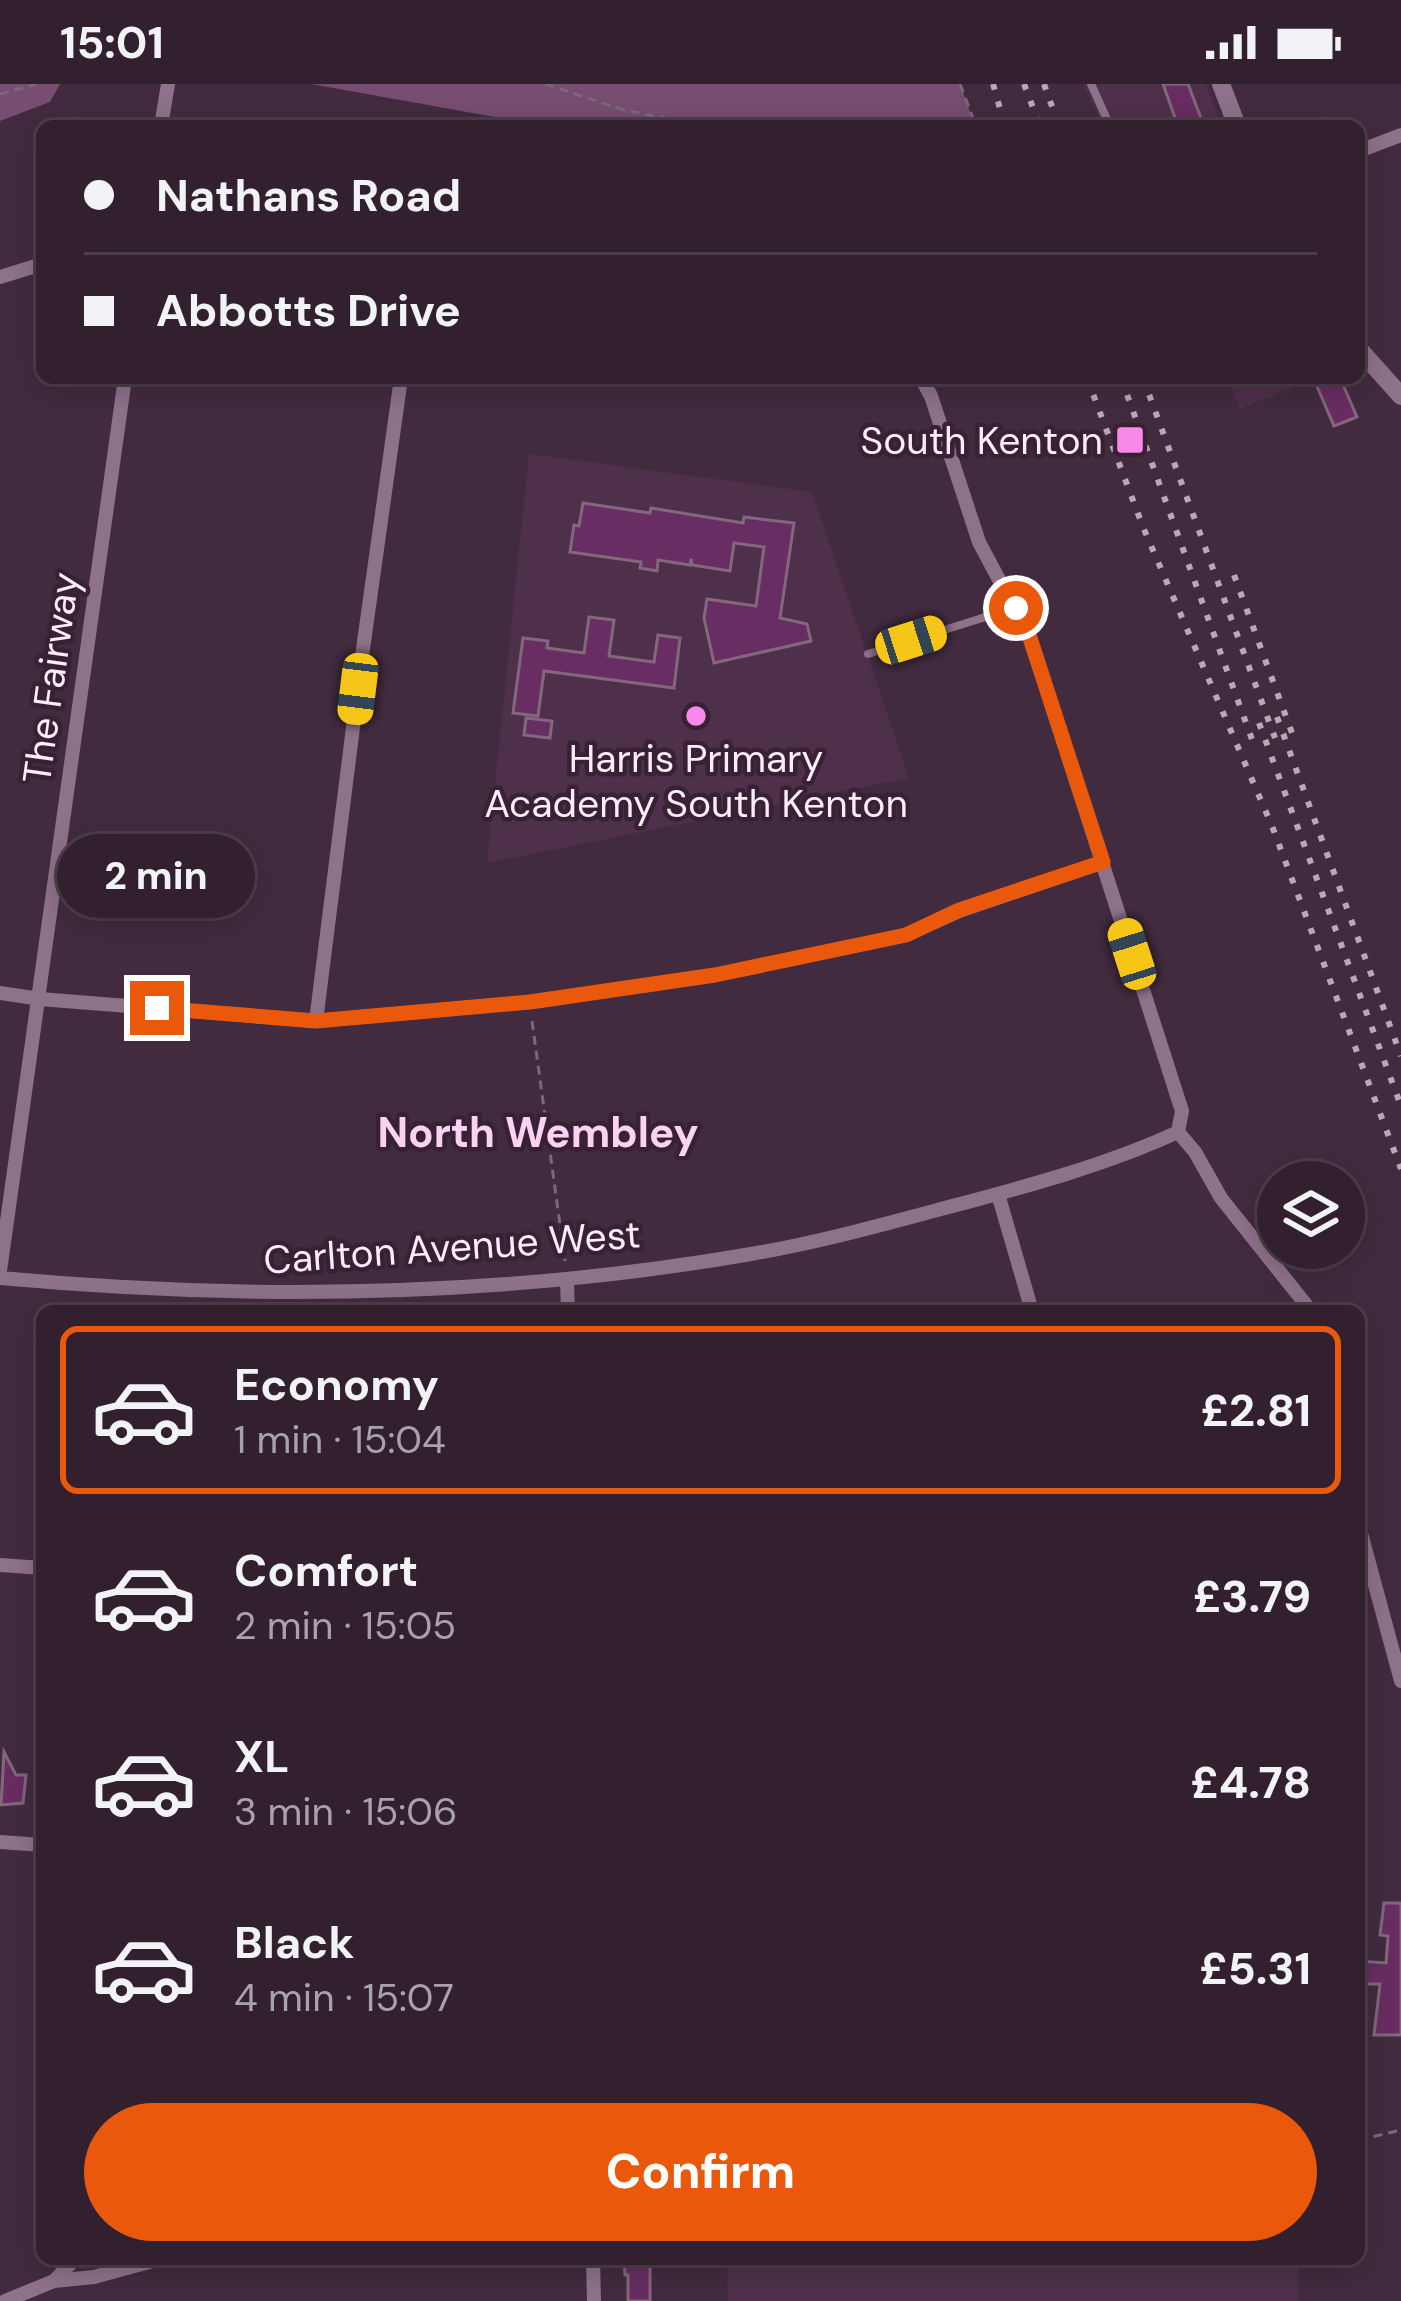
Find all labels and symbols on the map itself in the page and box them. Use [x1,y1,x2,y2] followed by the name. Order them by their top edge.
[861,415,1103,466] place label: South Kenton
[1114,424,1146,456] marker: South Kenton
[11,569,91,787] street label: The Fairway
[989,581,1043,635] route start
[871,612,951,668] car
[336,651,380,727] car
[683,703,709,729] marker: Harris Primary Academy South Kenton
[484,733,908,829] place label: Harris Primary Academy South Kenton
[58,834,256,918] callout: 2 min
[1104,914,1160,994] car
[130,981,184,1035] route end
[377,1105,699,1160] district label: North Wembley
[262,1208,642,1286] street label: Carlton Avenue West

